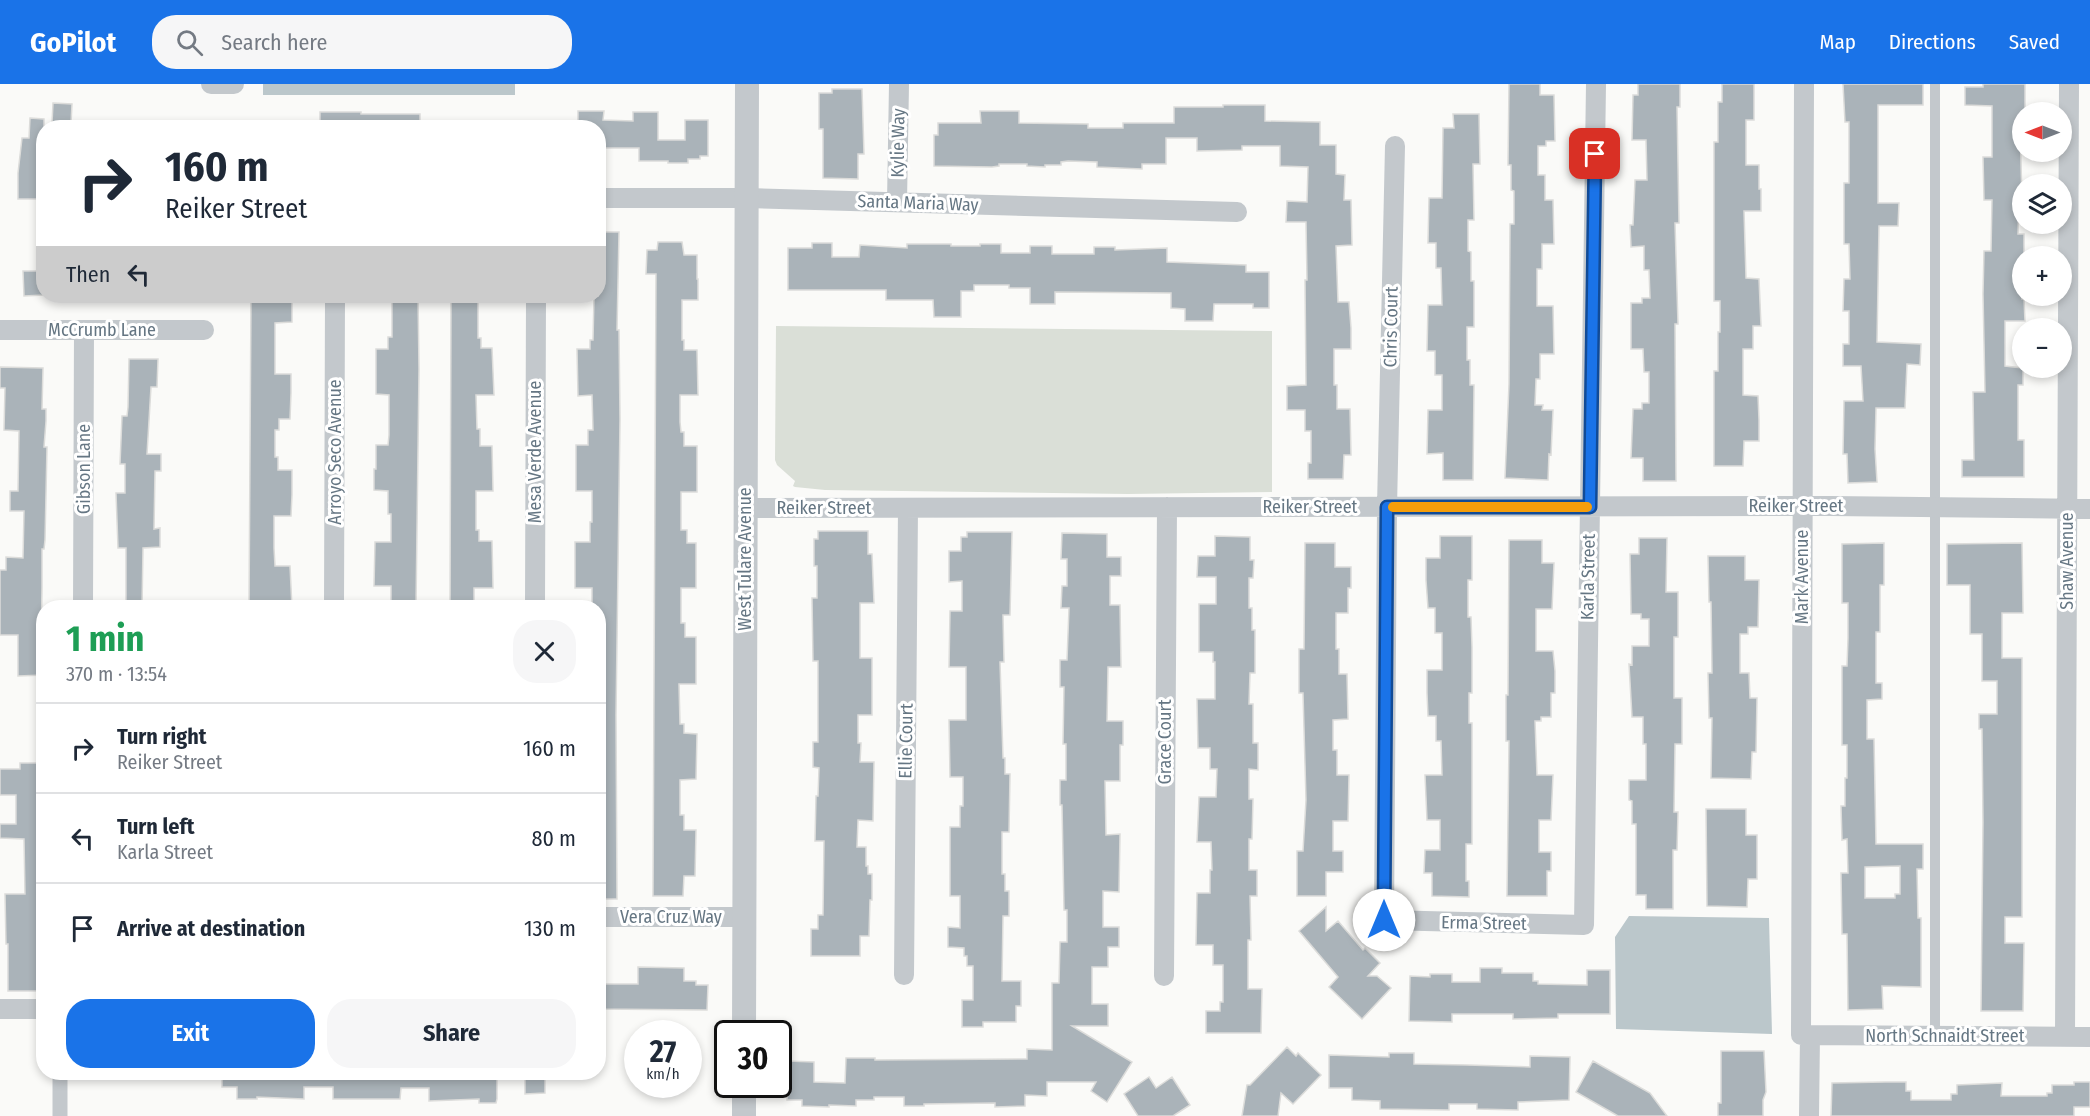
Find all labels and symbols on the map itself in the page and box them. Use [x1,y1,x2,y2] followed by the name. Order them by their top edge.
[2012,102,2072,162] north arrow
[886,108,910,178] street label: Kylie Way
[1569,128,1620,179] pin
[857,190,979,216] street label: Santa Maria Way
[1379,286,1403,368] street label: Chris Court
[48,319,156,341] street label: McCrumb Lane
[324,379,346,525] street label: Arroyo Seco Avenue
[524,381,546,523] street label: Mesa Verde Avenue
[73,424,95,514] street label: Gibson Lane
[734,487,756,631] street label: West Tulare Avenue
[1749,495,1844,517] street label: Reiker Street
[1263,496,1358,518] street label: Reiker Street
[777,497,872,519] street label: Reiker Street
[2056,512,2078,610] street label: Shaw Avenue
[1791,530,1813,624] street label: Mark Avenue
[1576,533,1600,620] street label: Karla Street
[1154,699,1176,785] street label: Grace Court
[894,703,918,779] street label: Ellie Court
[1352,888,1416,952] position arrow
[620,906,722,928] street label: Vera Cruz Way
[1441,911,1527,935] street label: Erma Street
[714,1020,792,1098] speed limit sign: 30
[1865,1025,2025,1047] street label: North Schnaidt Street

